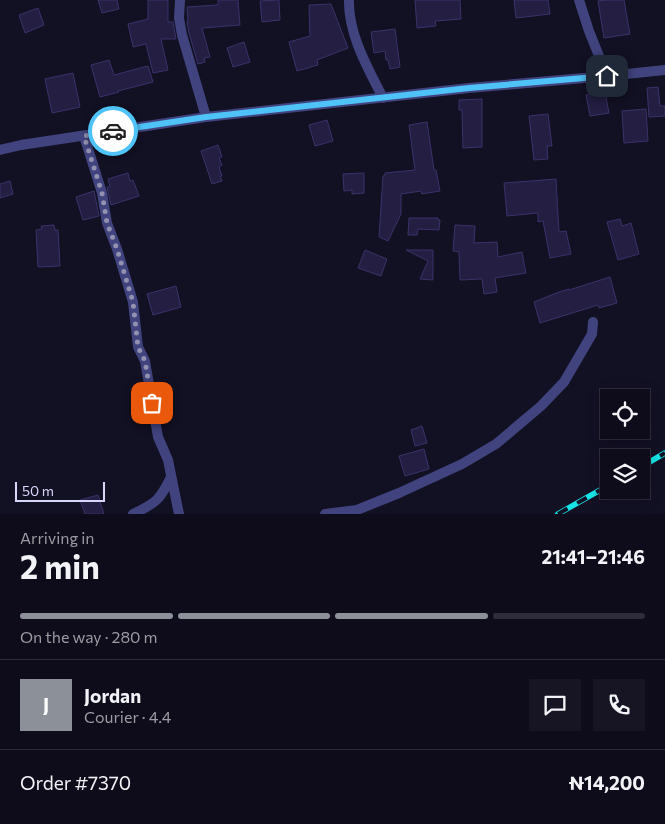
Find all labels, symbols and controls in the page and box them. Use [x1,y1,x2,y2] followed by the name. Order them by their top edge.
[586,55,628,97] pin
[593,62,621,90] icon: home
[88,106,138,156] courier
[99,117,127,145] icon: car
[131,382,173,424] pin
[138,389,166,417] icon: bag
[600,389,650,499] map controls
[600,389,650,439] button: locate
[600,449,650,499] button: layers
[15,479,105,502] scale bar
[22,482,54,499] text: 50 m
[20,528,94,547] text: Arriving in
[541,545,645,568] text: 21:41–21:46
[20,546,100,586] text: 2 min
[20,627,158,646] text: On the way · 280 m
[529,679,581,731] button: chat
[593,679,645,731] button: phone
[84,684,141,707] text: Jordan
[43,693,49,716] text: J
[84,707,171,726] text: Courier · 4.4
[20,771,131,794] text: Order #7370
[568,771,645,794] text: ₦14,200

